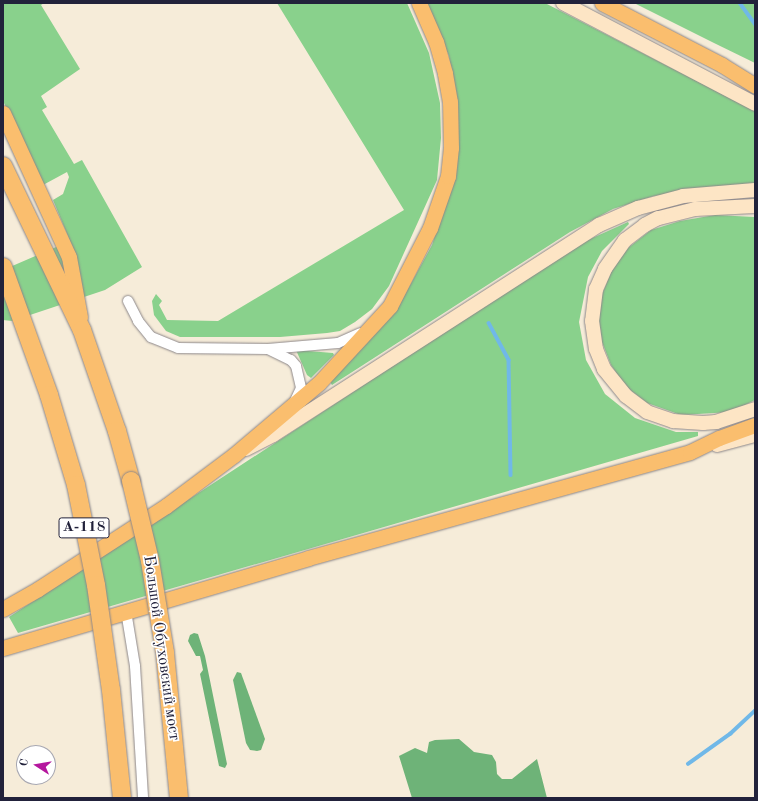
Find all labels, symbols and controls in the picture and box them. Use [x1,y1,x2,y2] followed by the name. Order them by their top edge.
[58,515,110,541] road number: А-118
[139,554,183,742] street label: Большой Обуховский мост
[16,745,56,785] north arrow
[19,758,31,767] text: С

